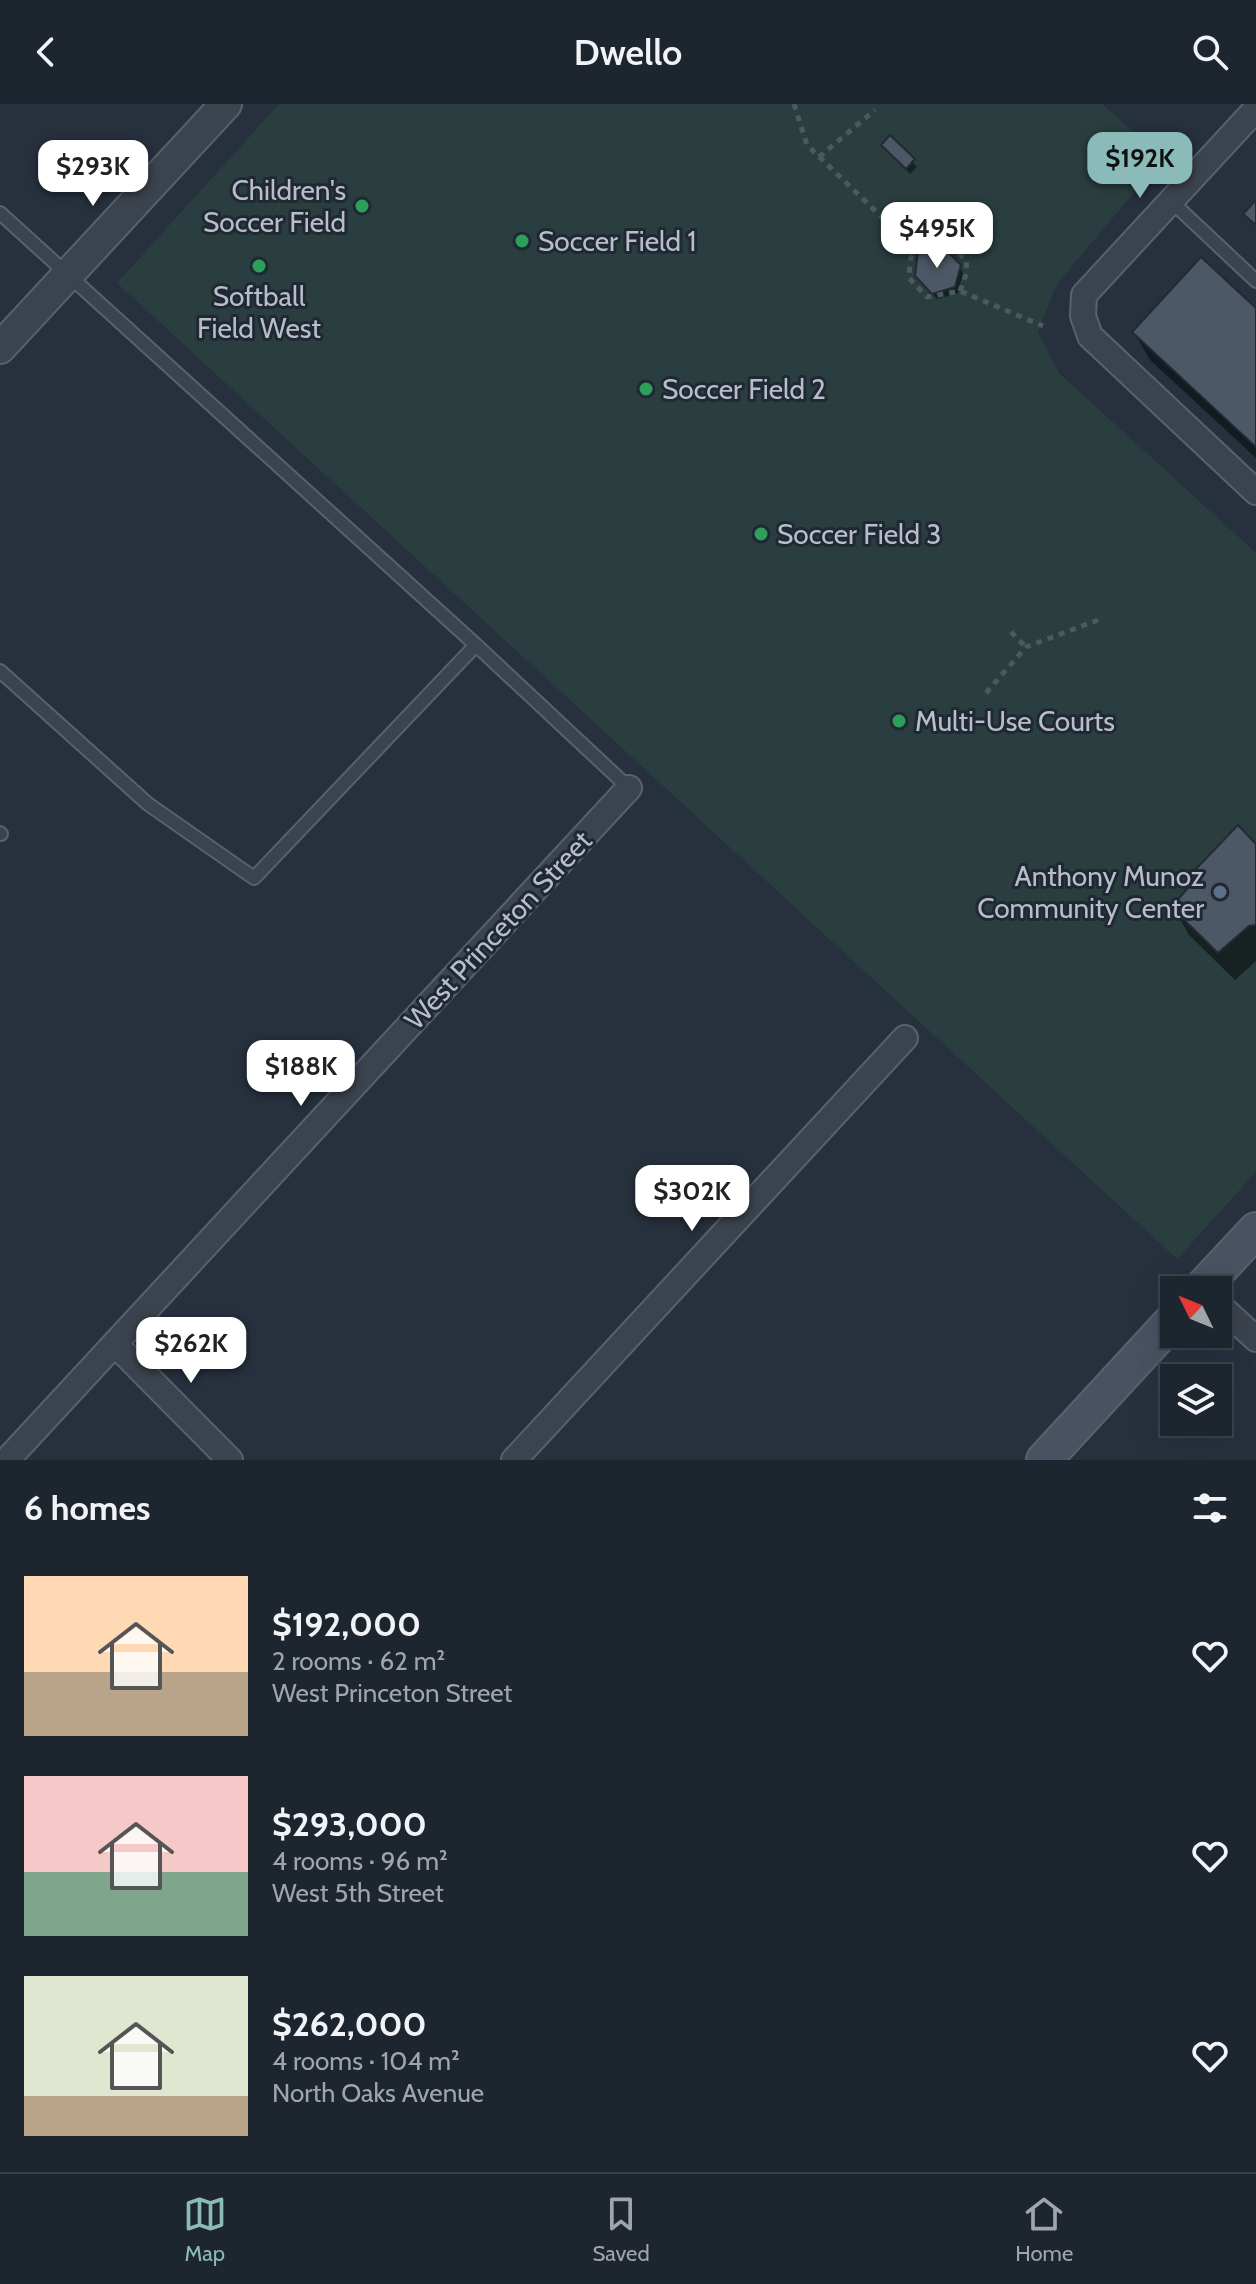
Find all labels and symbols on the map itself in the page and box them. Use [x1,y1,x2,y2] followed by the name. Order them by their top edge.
[1084,132,1196,200] pin: $192K
[37,140,149,208] pin: $293K
[203,173,346,239] place label: Children's Soccer Field
[353,197,371,215] marker: Children's Soccer Field
[881,202,993,270] pin: $495K
[538,224,696,258] place label: Soccer Field 1
[513,232,531,250] marker: Soccer Field 1
[250,257,268,275] marker: Softball Field West
[197,279,321,345] place label: Softball Field West
[662,372,826,406] place label: Soccer Field 2
[637,380,655,398] marker: Soccer Field 2
[777,517,941,551] place label: Soccer Field 3
[752,525,770,543] marker: Soccer Field 3
[915,704,1115,738] place label: Multi-Use Courts
[890,712,908,730] marker: Multi-Use Courts
[397,824,599,1036] street label: West Princeton Street
[977,859,1204,925] place label: Anthony Munoz Community Center
[1211,883,1229,901] marker: Anthony Munoz Community Center
[245,1040,357,1108] pin: $188K
[636,1165,748,1233] pin: $302K
[1160,1276,1232,1348] north arrow
[135,1317,247,1385] pin: $262K

